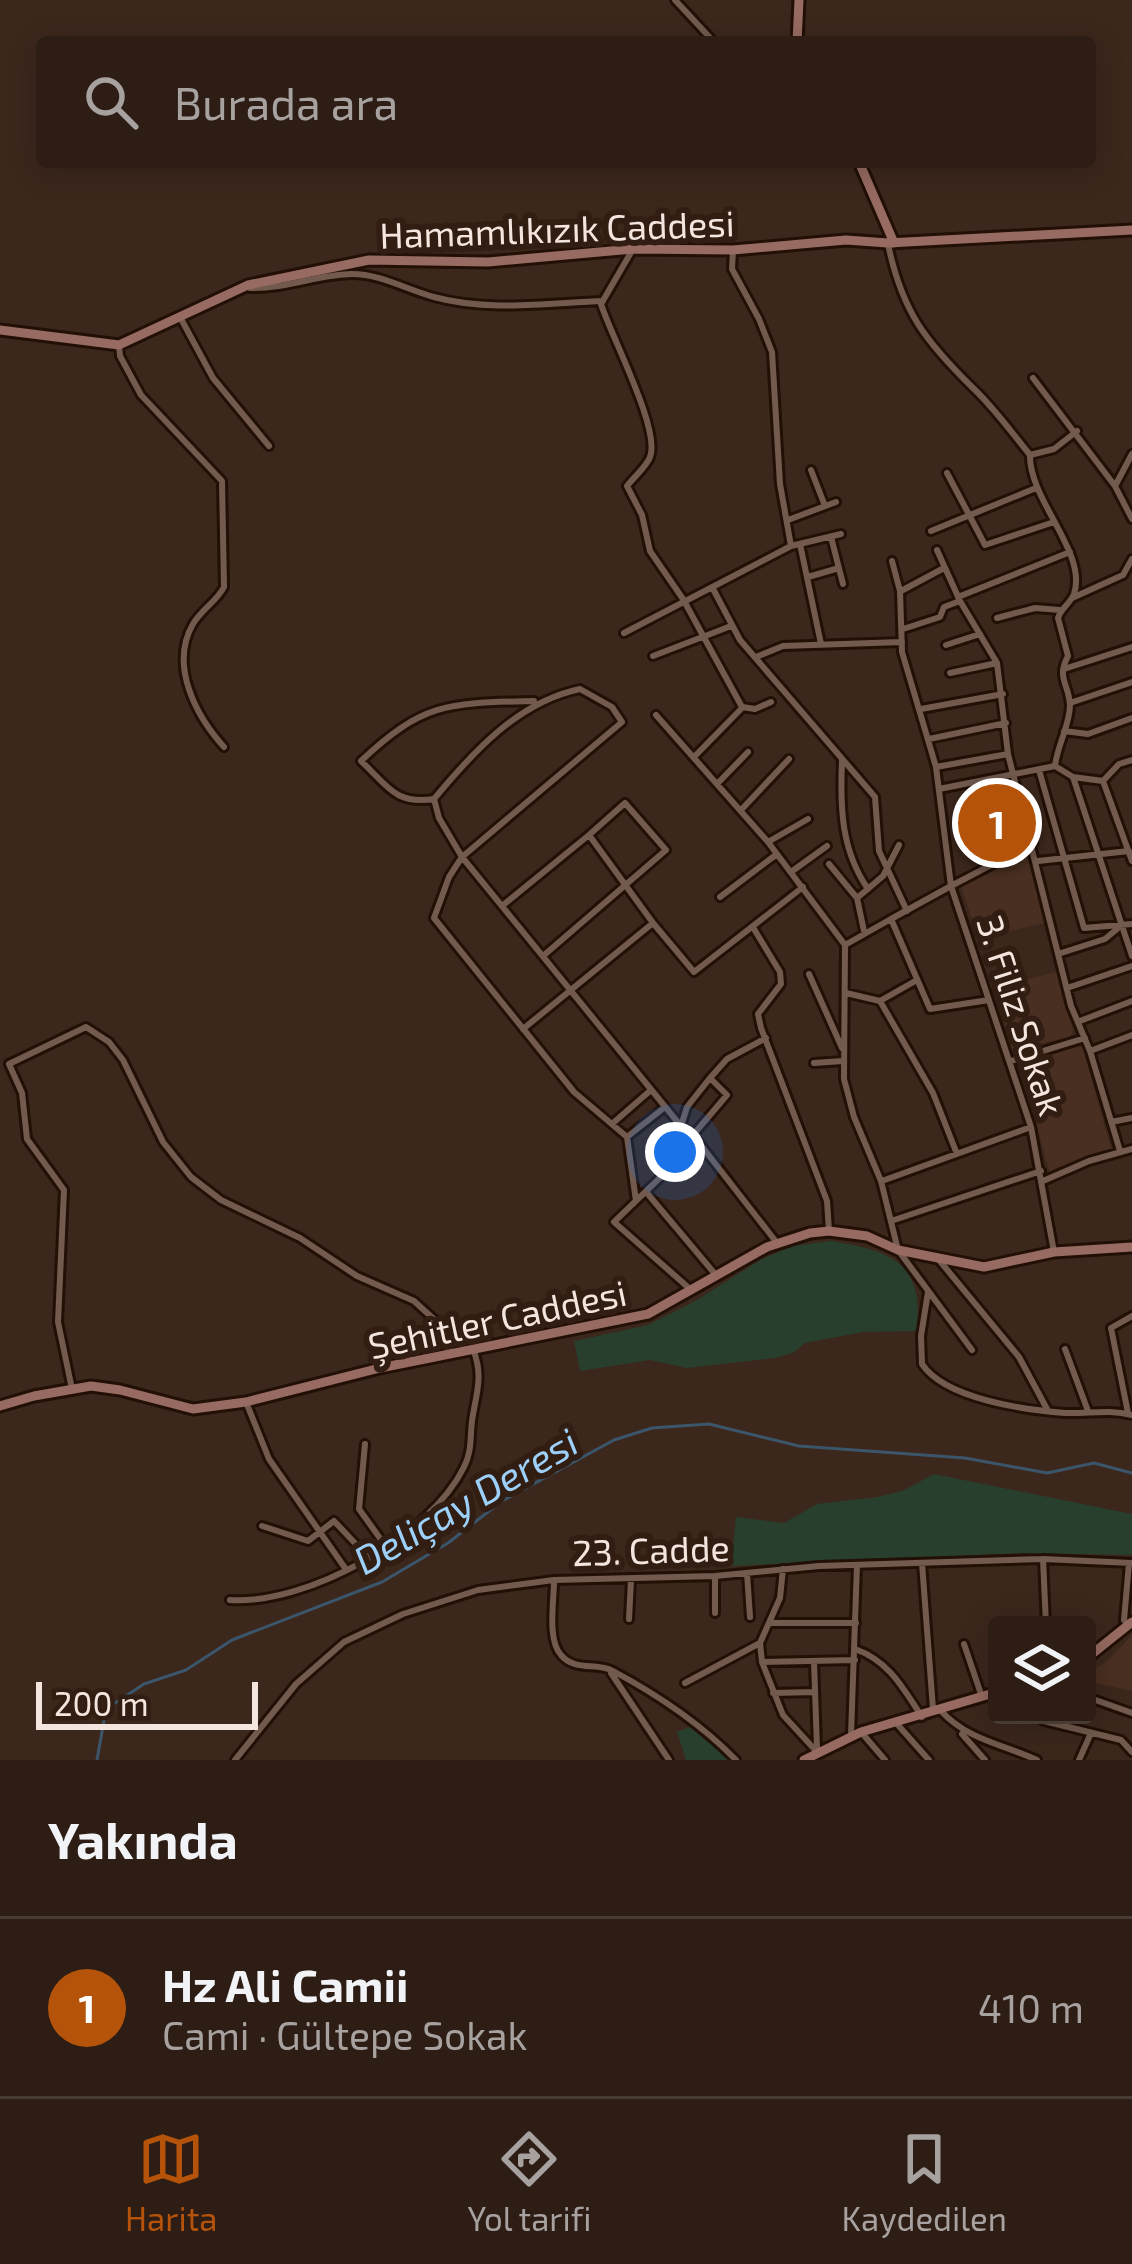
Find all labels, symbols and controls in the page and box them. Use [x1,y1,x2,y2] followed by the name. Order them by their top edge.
[36,36,1096,168] search box
[78,69,144,135] icon: search
[174,75,398,129] text: Burada ara
[379,200,735,256] street label: Hamamlıkızık Caddesi
[958,778,1036,868] pin: 1
[969,910,1075,1120] street label: 3. Filiz Sokak
[645,1122,705,1182] your location
[364,1270,631,1368] street label: Şehitler Caddesi
[345,1417,586,1585] water label: Deliçay Deresi
[572,1525,730,1573] street label: 23. Cadde
[988,1616,1096,1724] map controls
[988,1616,1096,1724] button: layers
[36,1676,258,1729] scale bar
[54,1683,149,1723] text: 200 m
[48,1808,238,1869] text: Yakında
[162,1957,408,2011] text: Hz Ali Camii
[79,1984,95,2031] text: 1
[978,1984,1084,2031] text: 410 m
[162,2011,527,2058] text: Cami · Gültepe Sokak
[125,2126,217,2238] tab: Harita
[467,2126,591,2238] tab: Yol tarifi
[842,2126,1007,2238] tab: Kaydedilen

